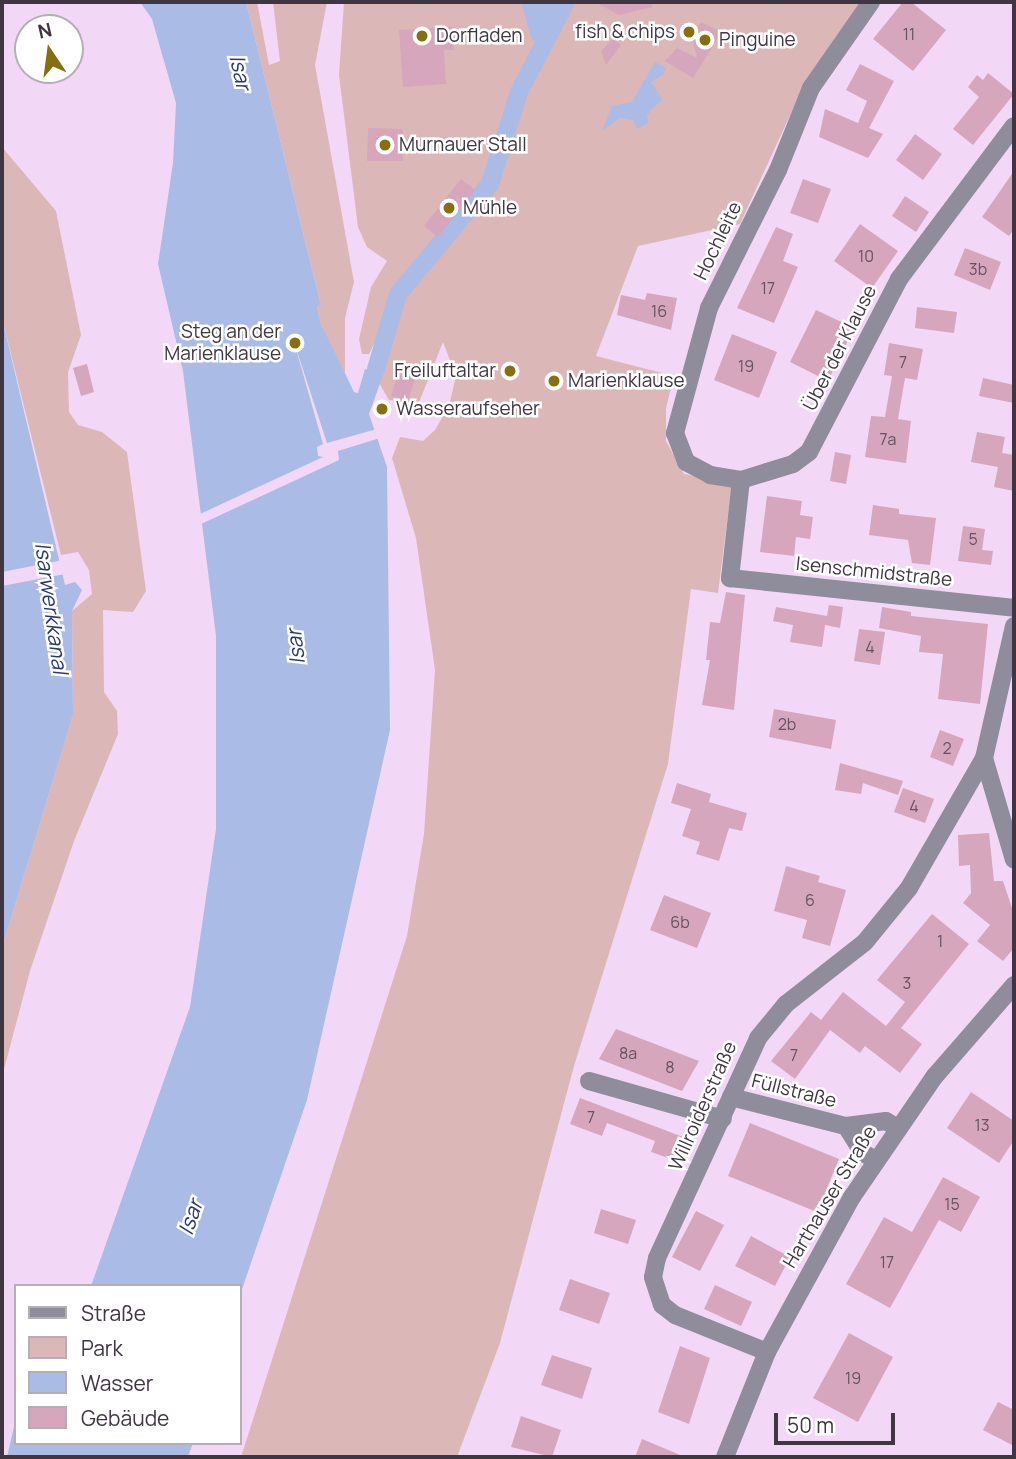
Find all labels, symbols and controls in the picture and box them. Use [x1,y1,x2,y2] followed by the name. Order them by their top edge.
[14,14,84,84] north arrow
[35,16,54,45] text: N
[575,21,675,43] place label: fish & chips
[681,24,697,40] marker: fish & chips
[903,24,915,44] house number: 11
[436,25,523,47] place label: Dorfladen
[414,28,430,44] marker: Dorfladen
[719,29,795,51] place label: Pinguine
[697,32,713,48] marker: Pinguine
[225,52,257,92] water label: Isar
[399,134,527,156] place label: Murnauer Stall
[377,137,393,153] marker: Murnauer Stall
[463,197,517,219] place label: Mühle
[689,198,747,284] street label: Hochleite
[441,200,457,216] marker: Mühle
[858,246,874,266] house number: 10
[969,259,987,279] house number: 3b
[761,278,775,298] house number: 17
[799,281,881,415] street label: Über der Klause
[651,301,667,321] house number: 16
[164,321,281,365] place label: Steg an der Marienklause
[287,335,303,351] marker: Steg an der Marienklause
[899,352,907,372] house number: 7
[738,356,754,376] house number: 19
[394,360,496,382] place label: Freiluftaltar
[502,363,518,379] marker: Freiluftaltar
[568,370,685,392] place label: Marienklause
[546,373,562,389] marker: Marienklause
[396,398,540,420] place label: Wasseraufseher
[374,401,390,417] marker: Wasseraufseher
[880,429,896,449] house number: 7a
[968,529,978,549] house number: 5
[30,541,74,675] water label: Isarwerkkanal
[795,552,953,592] street label: Isenschmidstraße
[280,628,310,666] water label: Isar
[865,637,875,657] house number: 4
[778,714,796,734] house number: 2b
[942,738,952,758] house number: 2
[909,796,919,816] house number: 4
[805,890,815,910] house number: 6
[670,912,690,932] house number: 6b
[937,931,943,951] house number: 1
[903,973,911,993] house number: 3
[664,1038,742,1174] street label: Willroiderstraße
[619,1043,637,1063] house number: 8a
[790,1045,798,1065] house number: 7
[665,1057,675,1077] house number: 8
[749,1069,839,1113] street label: Füllstraße
[587,1107,595,1127] house number: 7
[974,1115,990,1135] house number: 13
[779,1122,881,1272] street label: Harthauser Straße
[944,1194,960,1214] house number: 15
[173,1196,207,1238] water label: Isar
[880,1252,894,1272] house number: 17
[14,1284,242,1445] legend
[81,1299,146,1327] text: Straße
[81,1334,123,1362] text: Park
[845,1368,861,1388] house number: 19
[81,1369,153,1397] text: Wasser
[778,1400,899,1444] scale bar
[81,1404,169,1432] text: Gebäude
[787,1411,834,1439] text: 50 m

